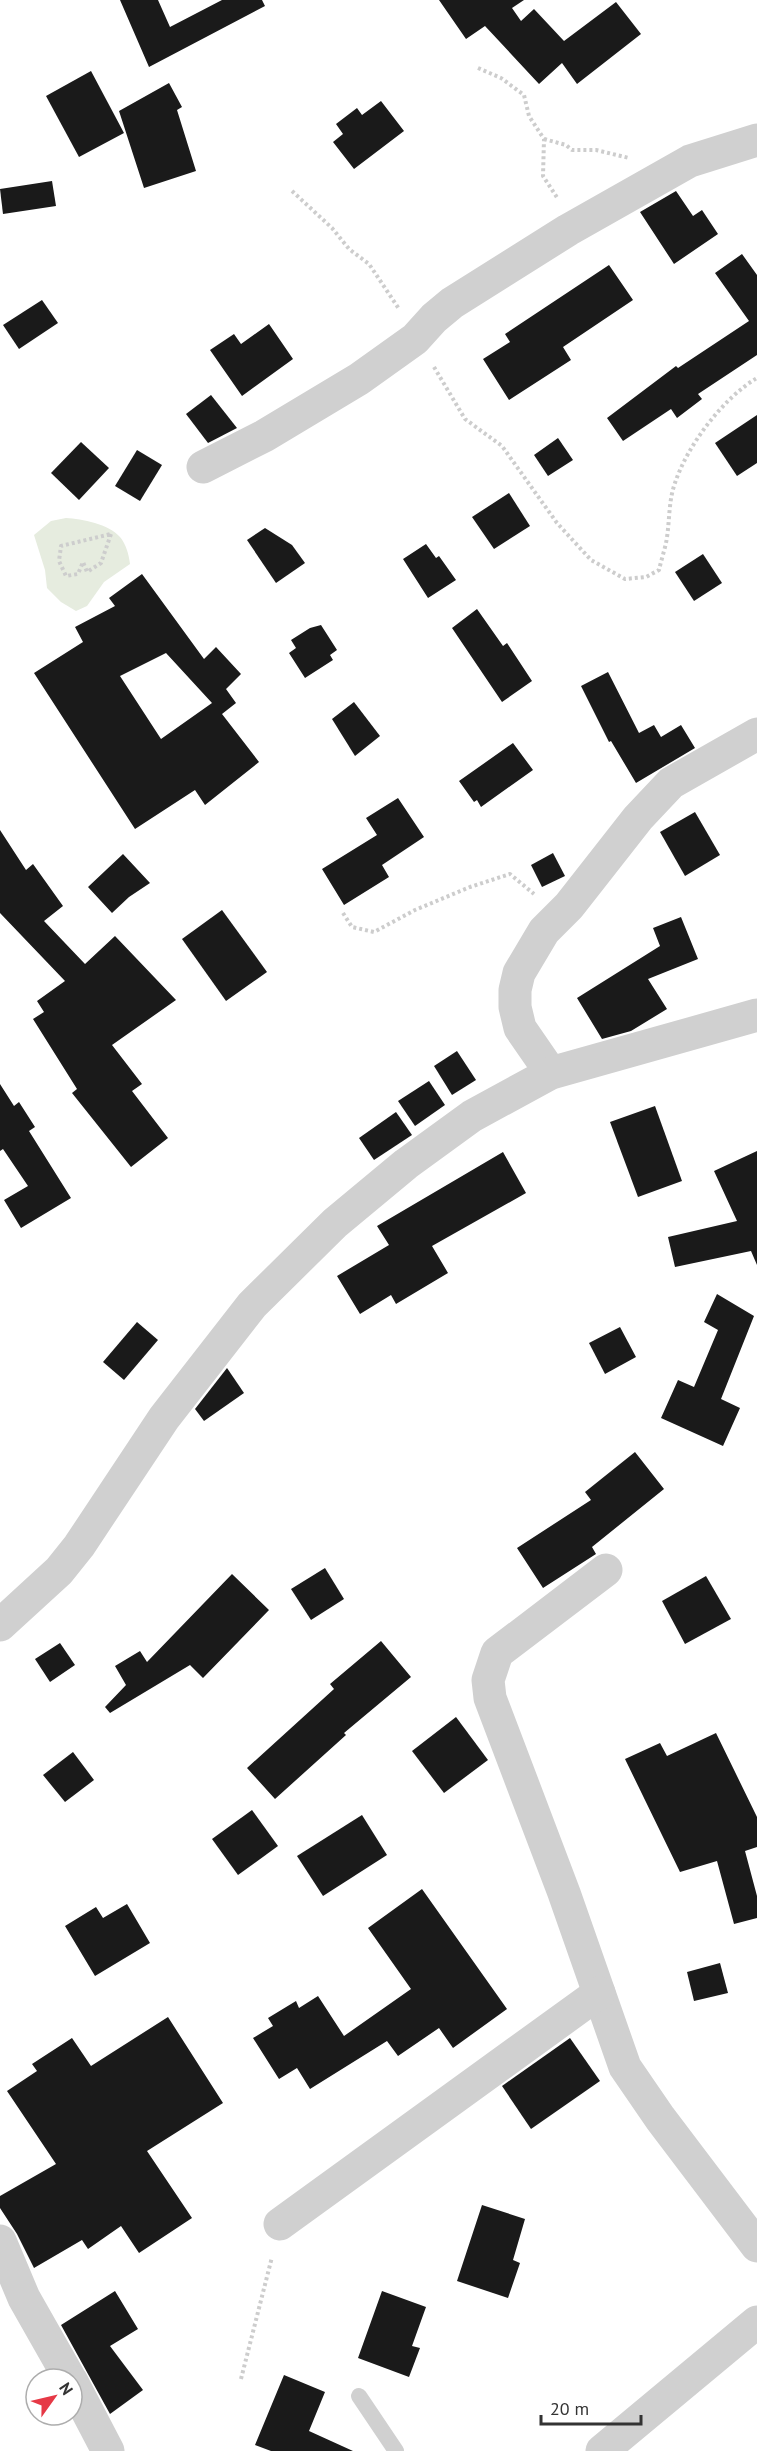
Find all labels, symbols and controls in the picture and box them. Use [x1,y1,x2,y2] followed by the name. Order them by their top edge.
[24,2367,84,2427] north arrow
[55,2379,78,2399] text: N
[541,2388,642,2426] scale bar
[550,2397,589,2420] text: 20 m

